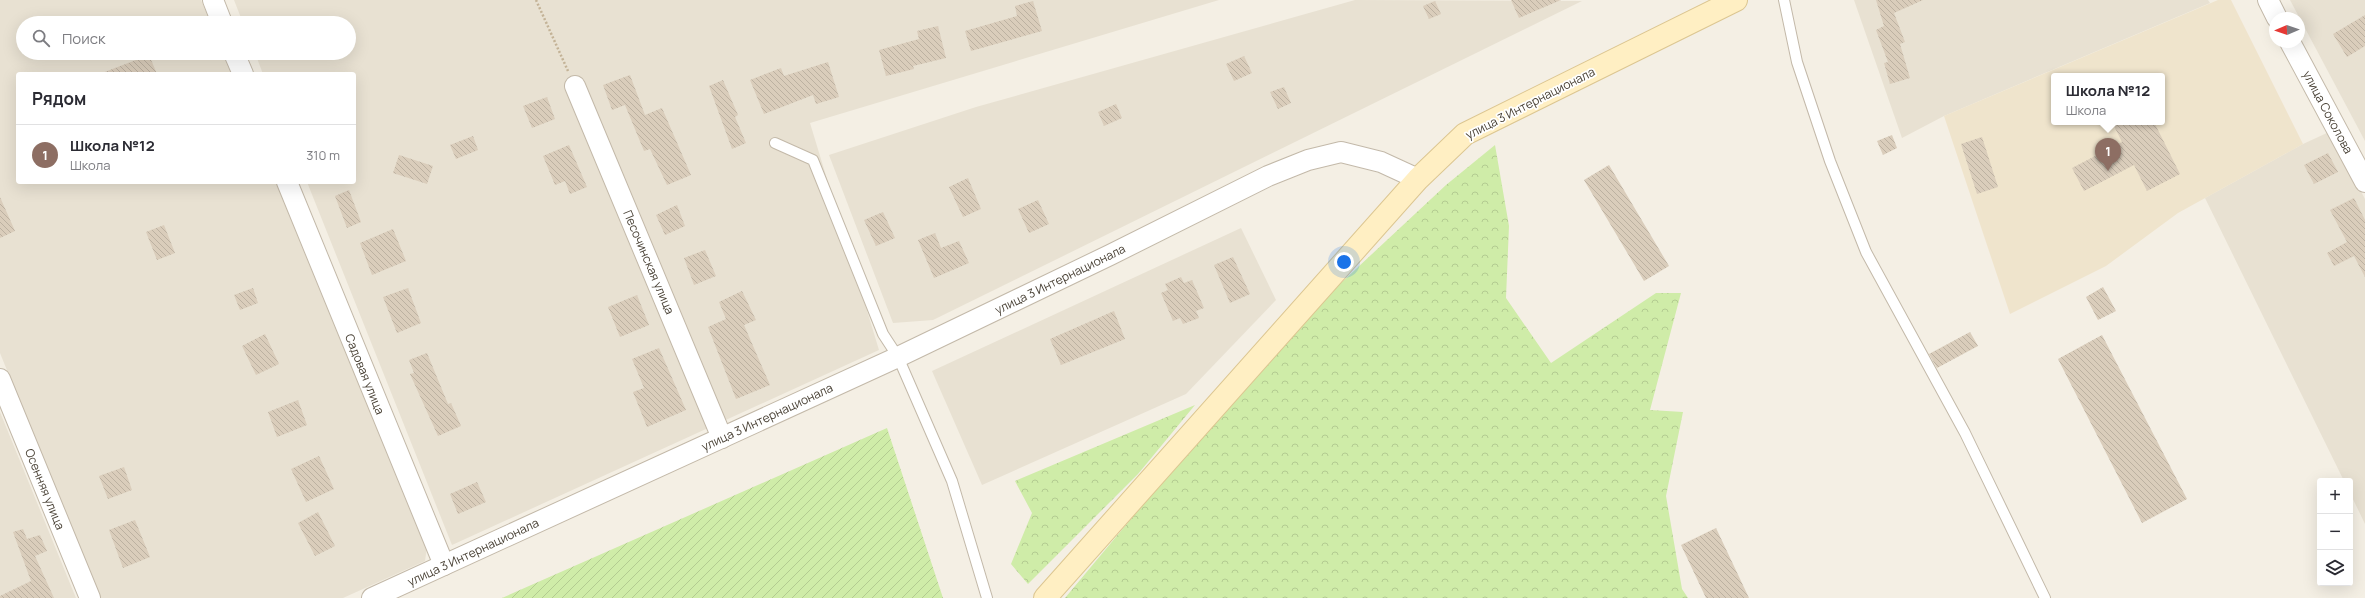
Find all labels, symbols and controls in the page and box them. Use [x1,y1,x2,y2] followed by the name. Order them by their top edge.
[2269,12,2305,48] north arrow
[16,16,356,60] search box
[30,27,52,49] icon: search
[62,28,106,49] text: Поиск
[1462,63,1598,143] street label: улица 3 Интернационала
[2299,67,2357,157] street label: улица Соколова
[2051,73,2165,125] popup
[2066,80,2150,101] text: Школа №12
[32,87,86,110] text: Рядом
[2066,101,2106,119] text: Школа
[70,135,155,156] text: Школа №12
[2095,138,2121,171] pin: 1
[42,146,48,164] text: 1
[306,146,340,164] text: 310 m
[70,156,111,174] text: Школа
[619,207,679,317] street label: Песочинская улица
[992,240,1128,318] street label: улица 3 Интернационала
[1334,252,1354,272] your location
[341,331,389,417] street label: Садовая улица
[698,379,836,455] street label: улица 3 Интернационала
[21,446,69,532] street label: Осенняя улица
[2317,478,2353,586] map controls
[2317,478,2353,514] button: +
[404,514,542,590] street label: улица 3 Интернационала
[2317,514,2353,550] button: −
[2317,550,2353,586] button: layers

